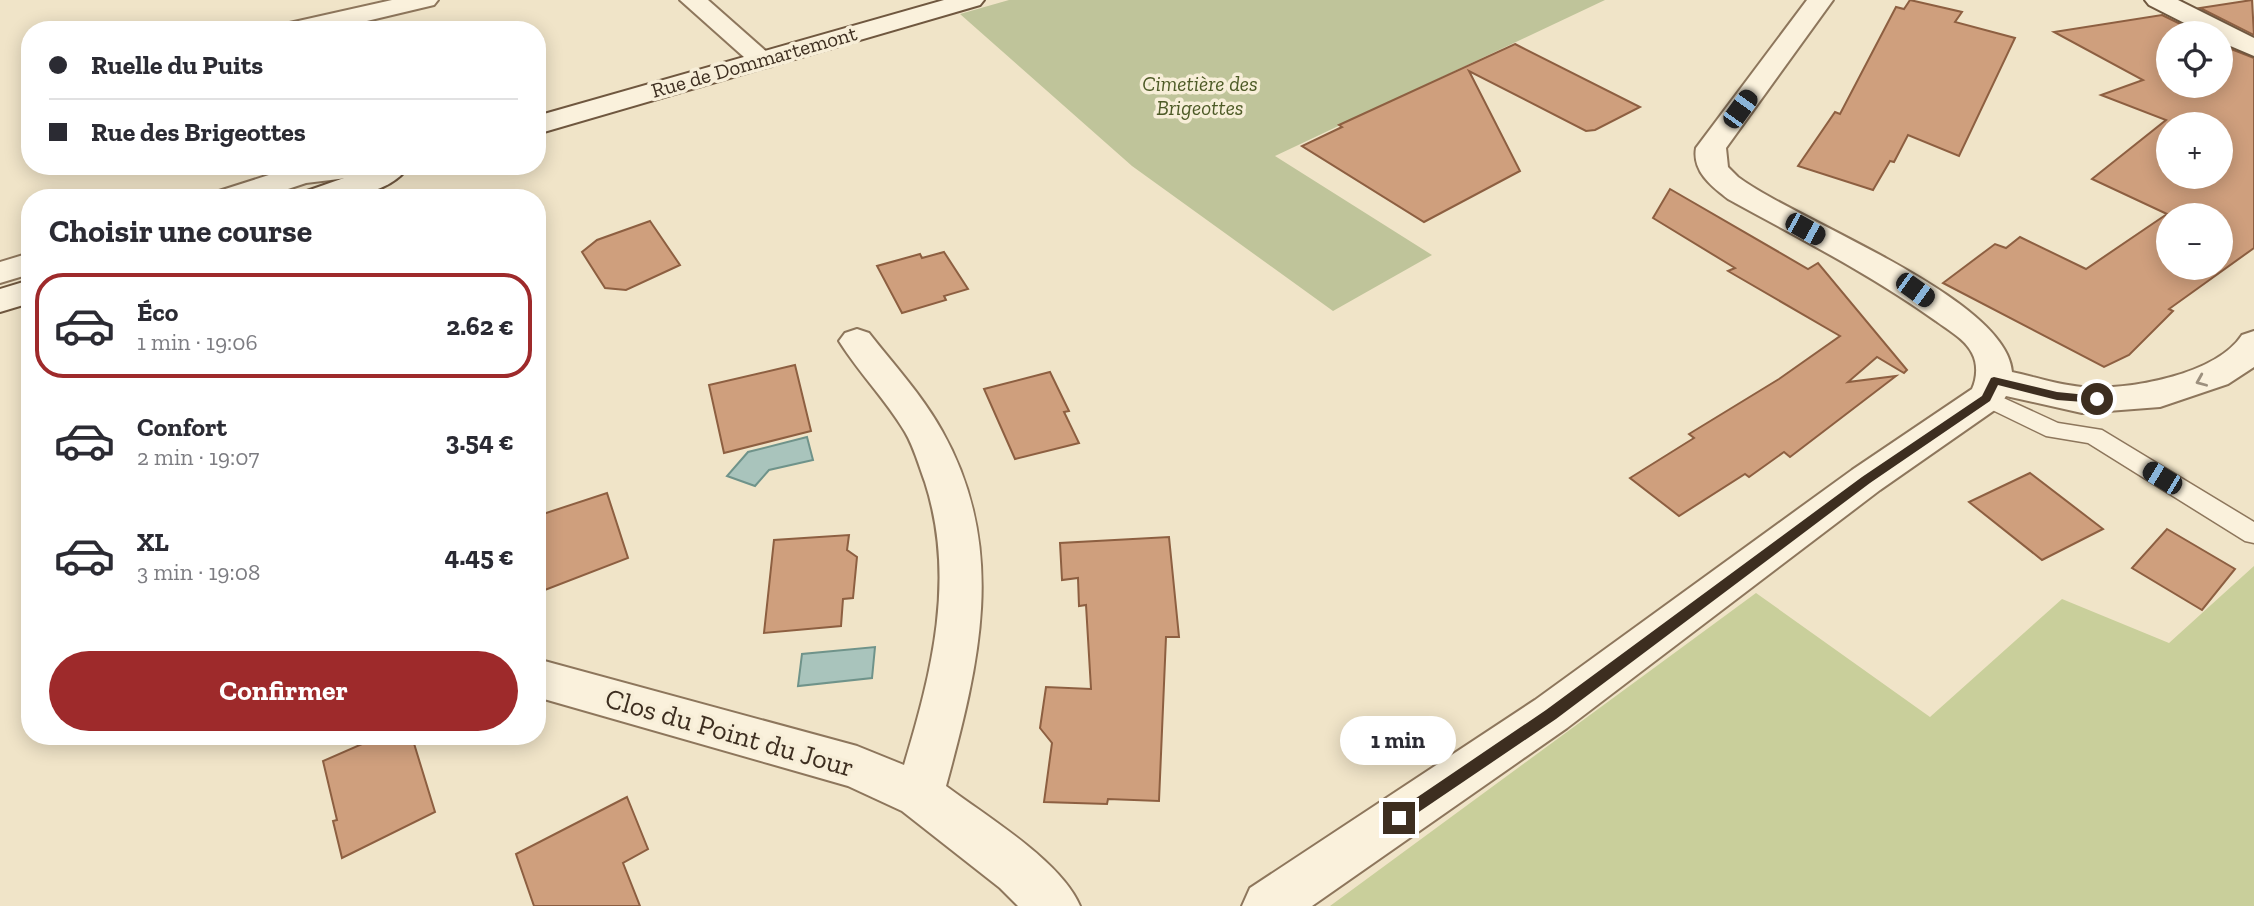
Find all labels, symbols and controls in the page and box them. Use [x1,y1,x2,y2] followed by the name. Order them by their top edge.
[648,20,860,103] street label: Rue de Dommartemont
[2156,21,2233,280] map controls
[2156,21,2233,98] button: locate
[91,49,263,81] text: Ruelle du Puits
[1142,71,1258,120] park label: Cimetière des Brigeottes
[1720,86,1761,132] car
[2156,112,2233,189] button: +
[91,116,306,148] text: Rue des Brigeottes
[2156,203,2233,280] button: −
[1782,210,1829,248] car
[49,212,312,250] text: Choisir une course
[1892,269,1939,311] car
[53,294,116,357] icon: car
[137,296,178,328] text: Éco
[446,310,514,342] text: 2.62 €
[137,328,258,356] text: 1 min · 19:06
[2195,373,2207,387] one-way arrow
[2081,383,2113,415] route start
[53,409,116,472] icon: car
[137,411,227,443] text: Confort
[446,425,514,457] text: 3.54 €
[137,443,259,471] text: 2 min · 19:07
[2139,458,2186,498] car
[53,524,116,587] icon: car
[137,526,169,558] text: XL
[445,540,514,572] text: 4.45 €
[137,558,260,586] text: 3 min · 19:08
[49,651,518,731] button: Confirmer
[602,681,858,784] street label: Clos du Point du Jour
[1341,716,1457,766] callout: 1 min
[1371,726,1425,754] text: 1 min
[1383,802,1415,834] route end

